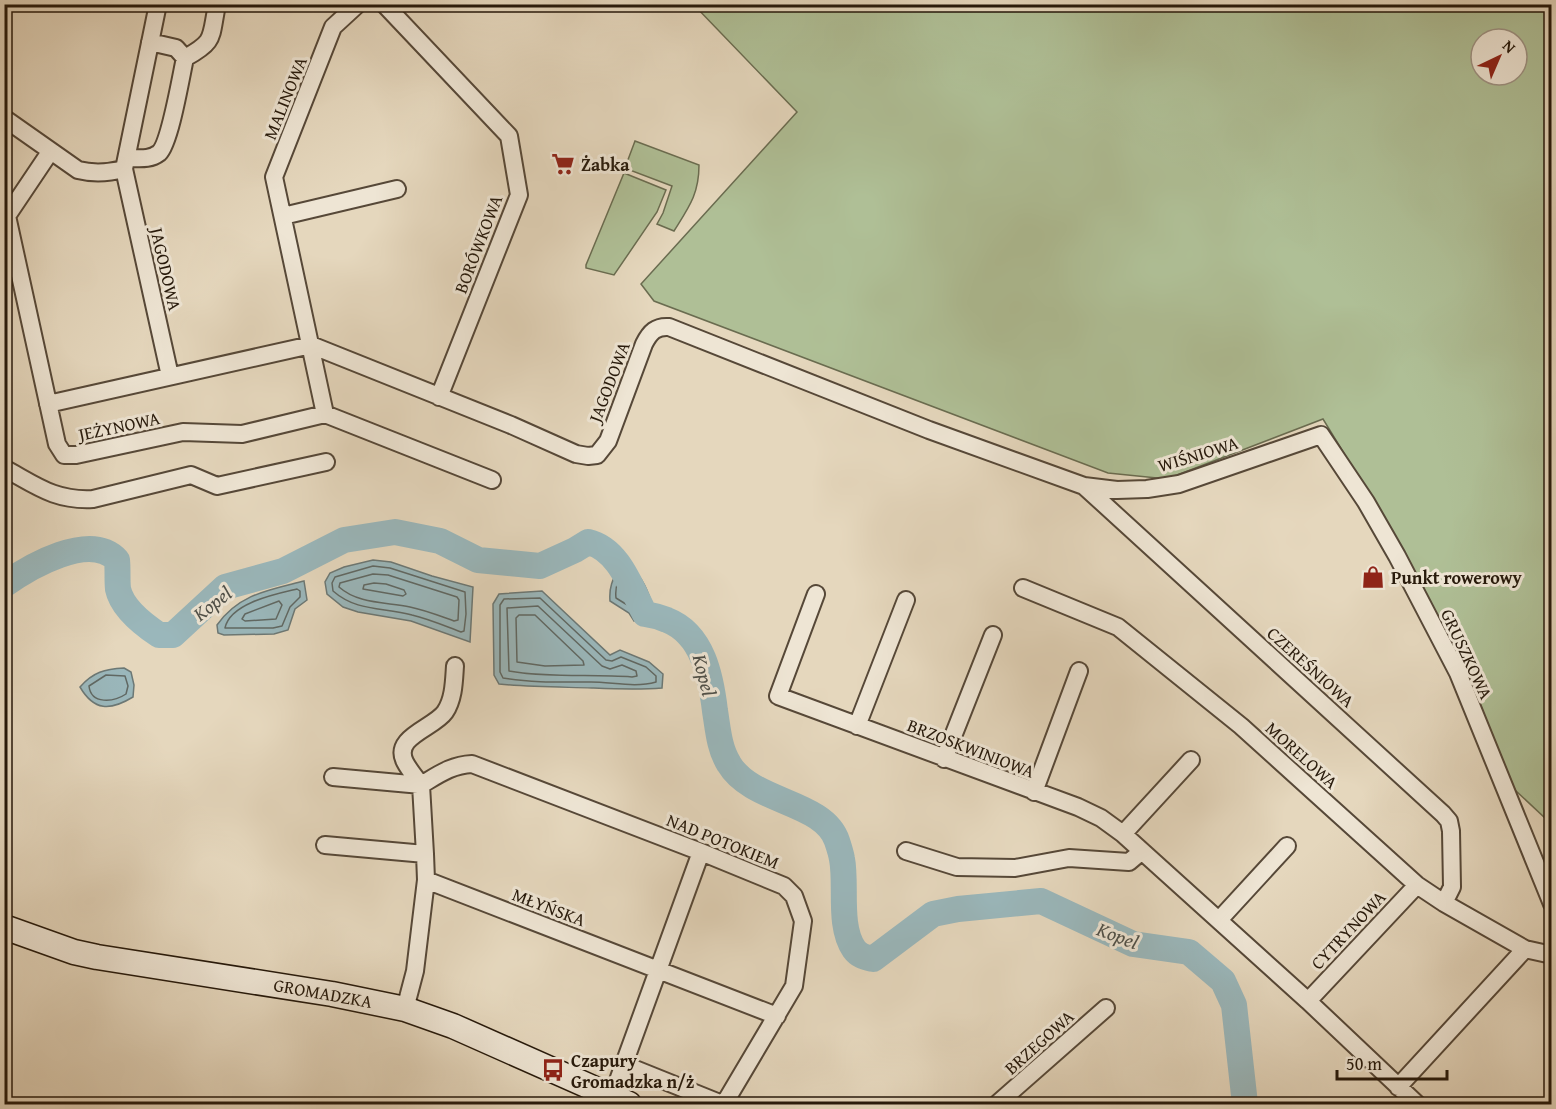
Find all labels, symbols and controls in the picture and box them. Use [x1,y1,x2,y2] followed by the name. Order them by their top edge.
[1469,27,1529,87] north arrow
[1497,34,1522,59] text: N
[256,52,314,144] street label: MALINOWA
[550,151,576,177] supermarket icon: Żabka
[581,151,630,178] place label: Żabka
[447,191,509,297] street label: BORÓWKOWA
[143,223,189,313] street label: JAGODOWA
[581,338,637,428] street label: JAGODOWA
[74,404,162,448] street label: JEŻYNOWA
[1155,429,1242,479] street label: WIŚNIOWA
[1360,564,1386,590] shop icon: Punkt rowerowy
[1391,564,1522,591] place label: Punkt rowerowy
[186,579,238,628] water label: Kopel
[1434,604,1500,704] street label: GRUSZKOWA
[1261,620,1361,714] street label: CZEREŚNIOWA
[686,650,724,699] water label: Kopel
[903,711,1039,785] street label: BRZOSKWINIOWA
[1260,715,1344,795] street label: MORELOWA
[663,806,784,876] street label: NAD POTOKIEM
[508,881,590,933] street label: MŁYŃSKA
[1304,884,1392,976] street label: CYTRYNOWA
[1092,914,1143,956] water label: Kopel
[272,971,374,1015] street label: GROMADZKA
[998,1003,1080,1081] street label: BRZEGOWA
[1337,1043,1446,1081] scale bar
[571,1047,695,1095] place label: Czapury Gromadzka n/ż
[1346,1050,1382,1077] text: 50 m
[540,1057,566,1083] bus stop icon: Czapury Gromadzka n/ż

